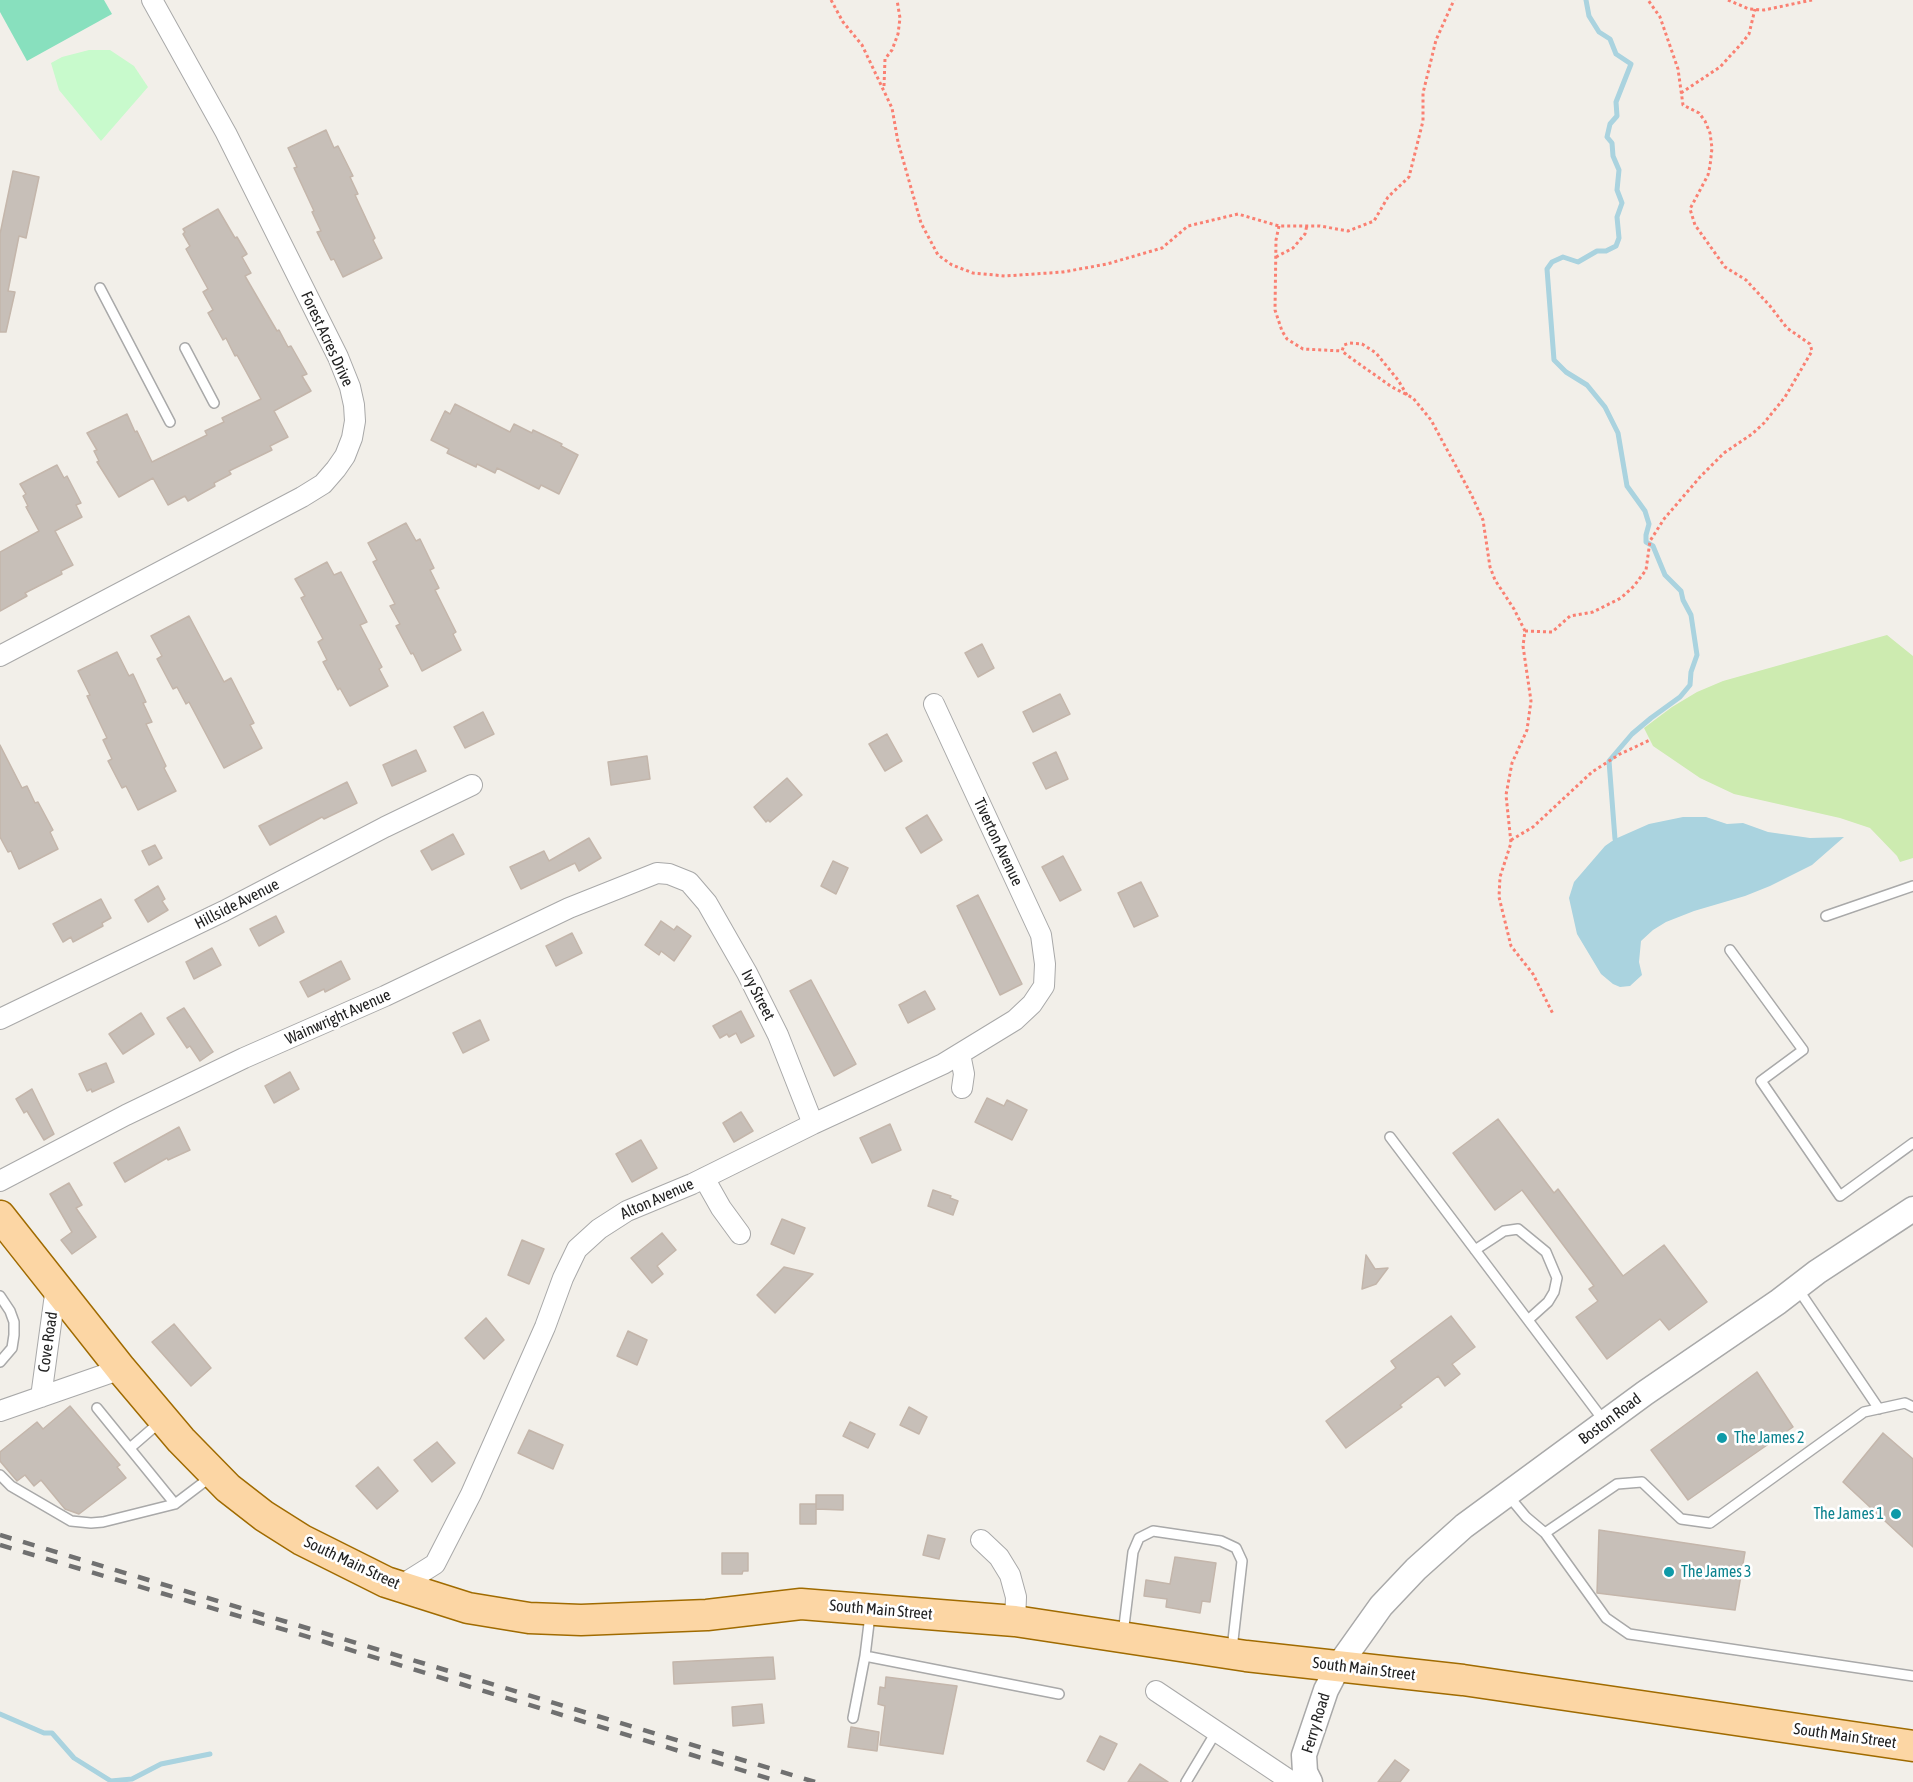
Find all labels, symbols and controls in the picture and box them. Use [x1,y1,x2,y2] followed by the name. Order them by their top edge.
[297,288,357,390] street label: Forest Acres Drive
[969,795,1027,889] street label: Tiverton Avenue
[192,875,282,933] street label: Hillside Avenue
[737,966,779,1024] street label: Ivy Street
[282,985,394,1049] street label: Wainwright Avenue
[617,1174,697,1224] street label: Alton Avenue
[34,1310,62,1374] street label: Cove Road
[1575,1389,1645,1449] street label: Boston Road
[1734,1428,1805,1448] place label: The James 2
[1715,1431,1729,1445] marker: The James 2
[1813,1504,1884,1524] place label: The James 1
[1889,1507,1903,1521] marker: The James 1
[301,1532,403,1594] street label: South Main Street
[1681,1562,1752,1582] place label: The James 3
[1662,1565,1676,1579] marker: The James 3
[829,1596,933,1624] street label: South Main Street
[1312,1653,1416,1685] street label: South Main Street
[1298,1690,1334,1756] street label: Ferry Road
[1792,1719,1898,1753] street label: South Main Street

